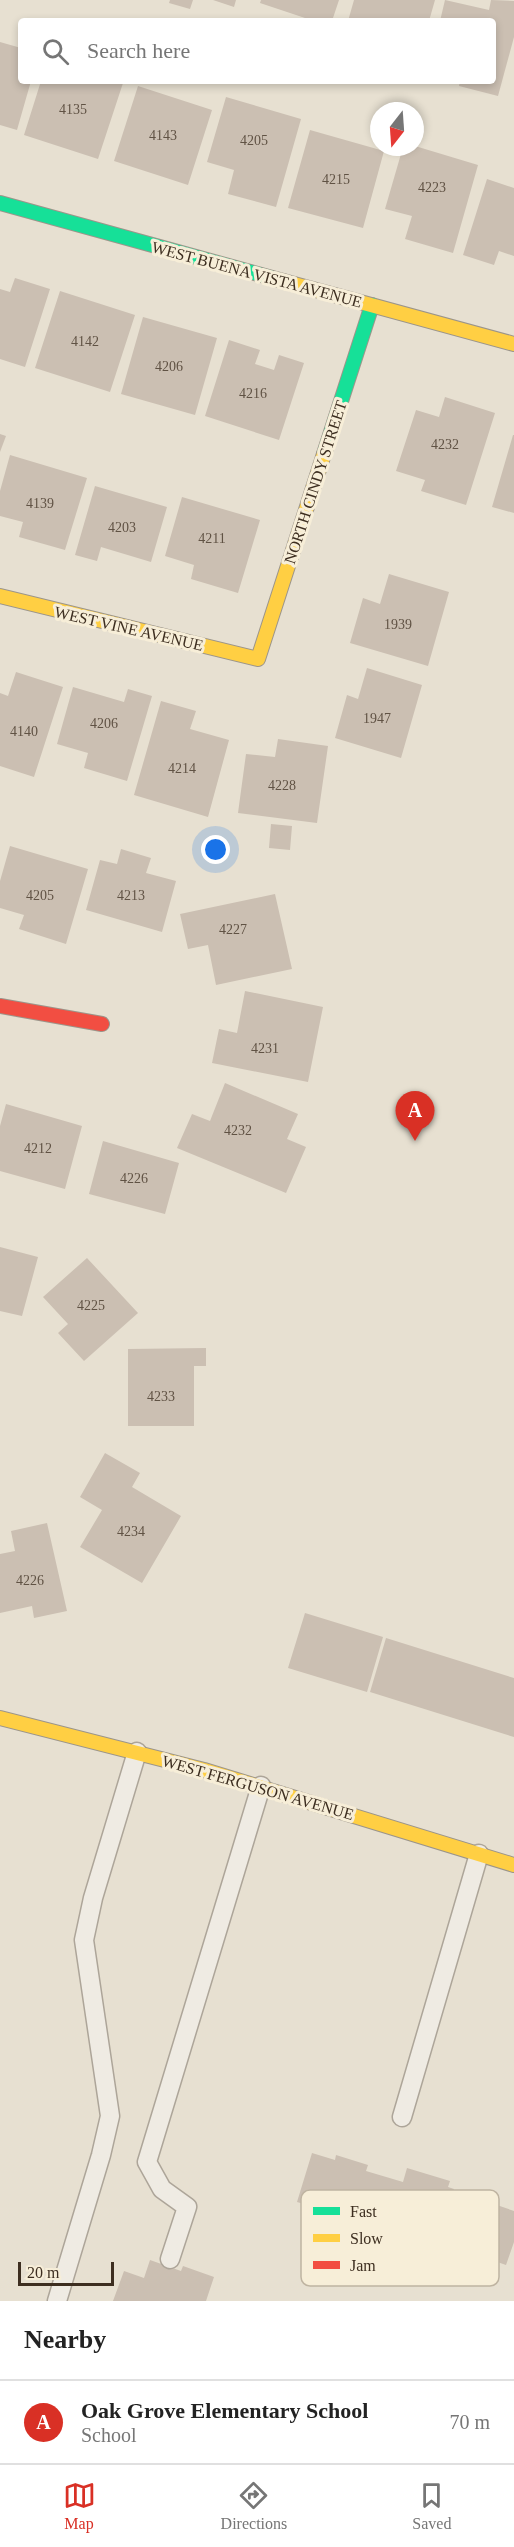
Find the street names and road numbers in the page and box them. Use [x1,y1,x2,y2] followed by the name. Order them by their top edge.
[150,238,364,311] street label: WEST BUENA VISTA AVENUE
[281,398,350,566] street label: NORTH CINDY STREET
[53,603,205,654] street label: WEST VINE AVENUE
[160,1752,356,1823] street label: WEST FERGUSON AVENUE

